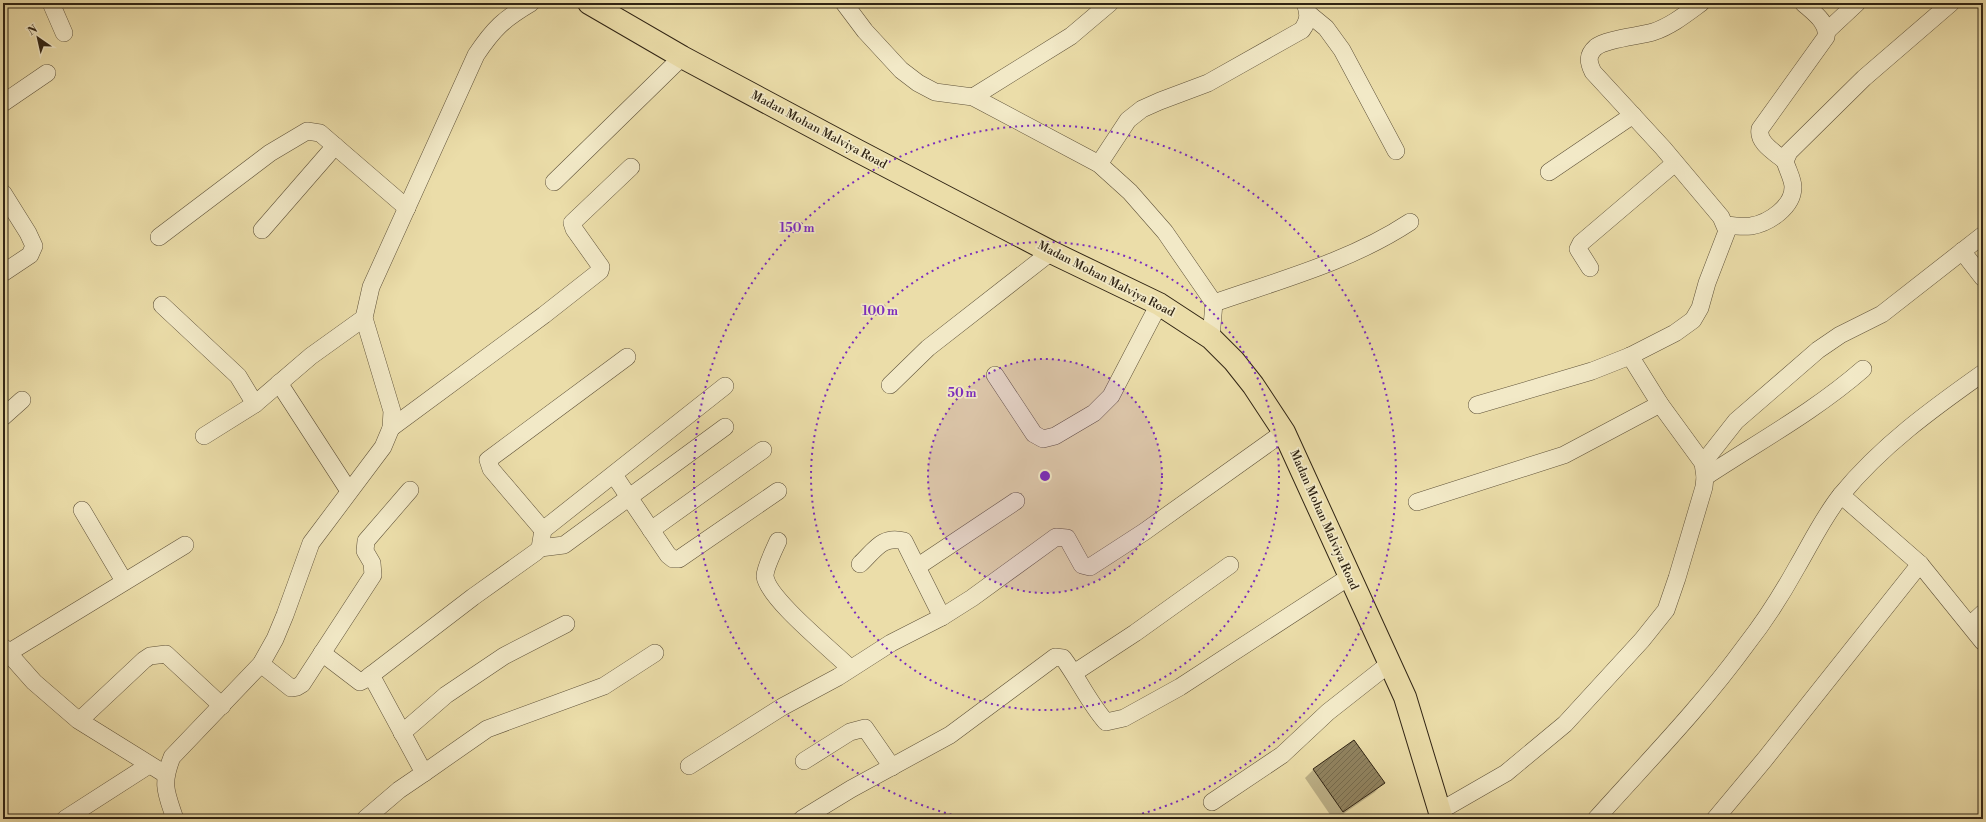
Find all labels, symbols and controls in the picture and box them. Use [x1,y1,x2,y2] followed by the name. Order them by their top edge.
[18,18,58,58] north arrow
[25,22,41,39] text: N
[748,88,890,172] street label: Madan Mohan Malviya Road
[780,221,814,236] text: 150 m
[1035,238,1177,320] street label: Madan Mohan Malviya Road
[862,304,898,319] text: 100 m
[947,386,977,401] text: 50 m
[1286,448,1362,593] street label: Madan Mohan Malviya Road
[1038,469,1052,483] centre of rings

